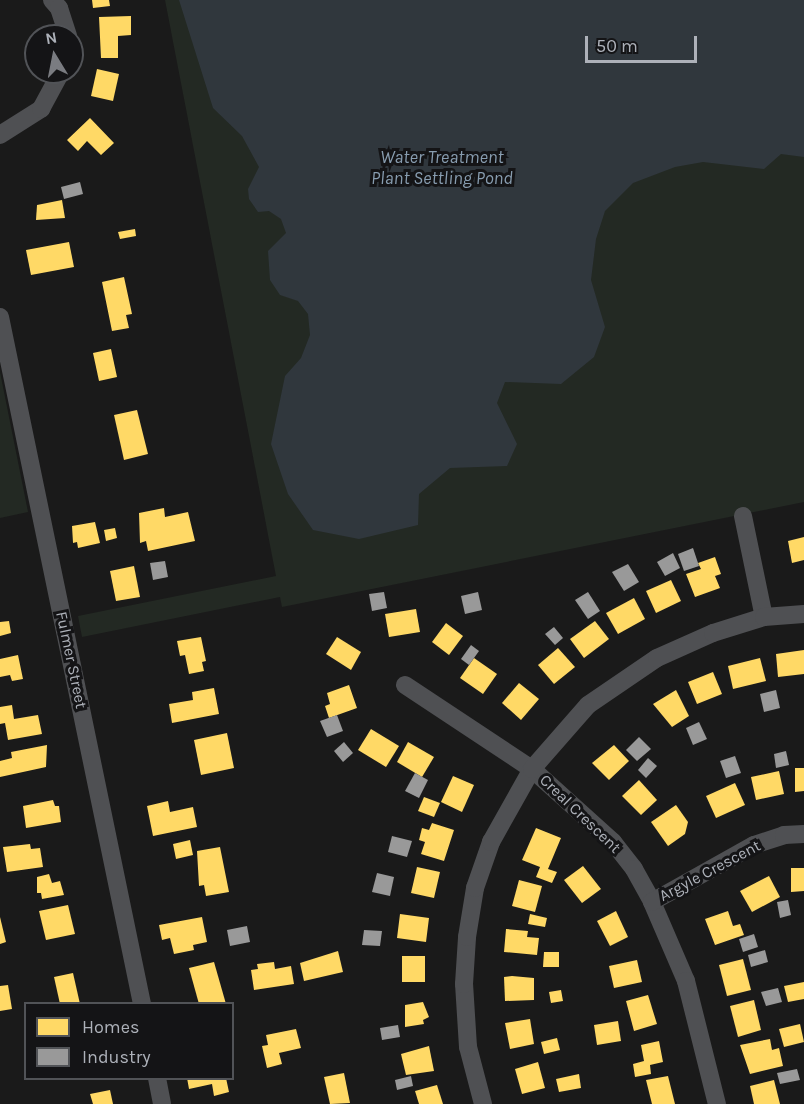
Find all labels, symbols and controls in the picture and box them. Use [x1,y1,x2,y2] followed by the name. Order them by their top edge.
[24,24,84,84] north arrow
[588,24,700,62] scale bar
[44,27,58,48] text: N
[596,35,638,57] text: 50 m
[371,147,513,190] water label: Water Treatment Plant Settling Pond
[51,610,91,710] street label: Fulmer Street
[535,771,625,857] street label: Creal Crescent
[656,836,764,906] street label: Argyle Crescent
[24,1002,234,1080] legend
[82,1016,139,1038] text: Homes
[82,1046,151,1068] text: Industry

